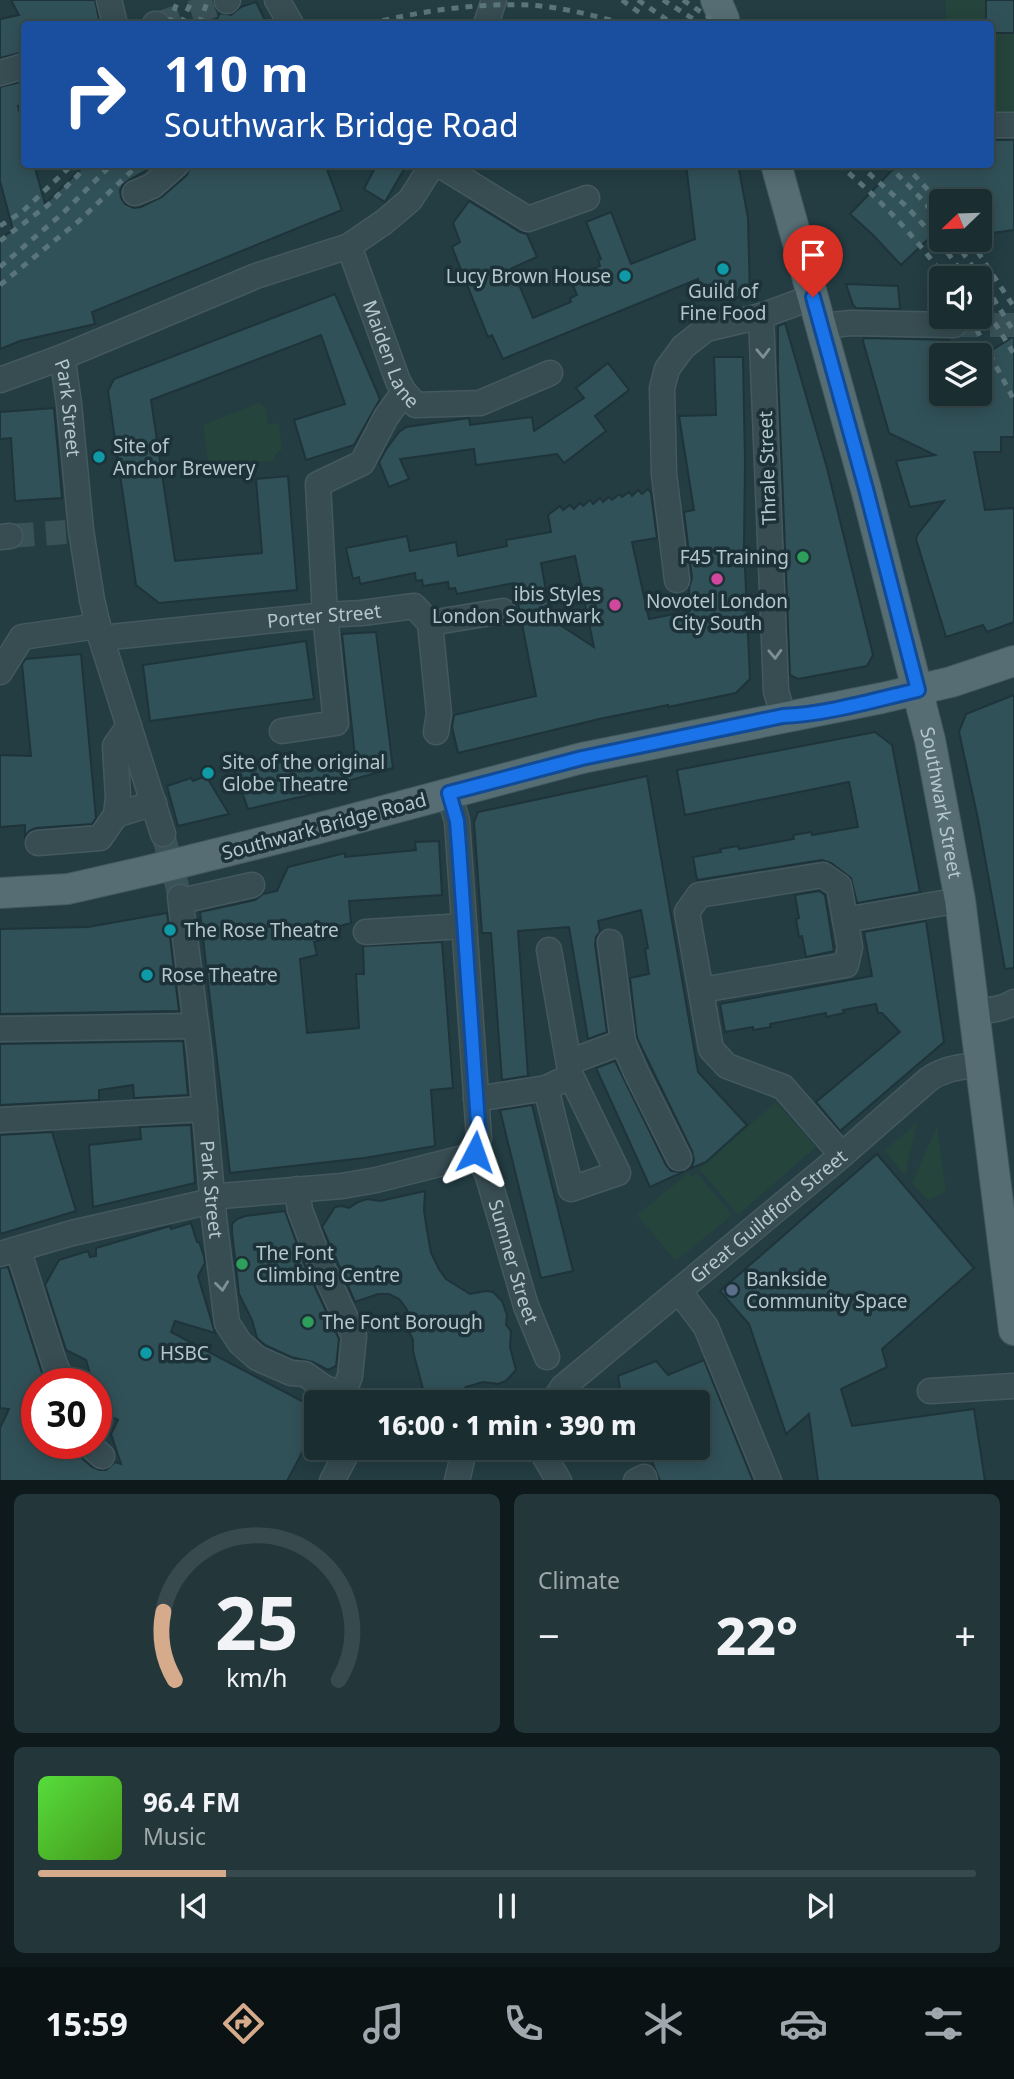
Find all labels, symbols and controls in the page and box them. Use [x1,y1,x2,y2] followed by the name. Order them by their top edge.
[164,40,309,106] text: 110 m
[49,49,140,140] icon: right
[164,103,519,146] text: Southwark Bridge Road
[929,189,992,252] north arrow
[929,189,992,406] map controls
[783,225,843,297] pin
[794,236,832,274] icon: arrive
[715,261,731,277] marker: Guild of Fine Food
[446,263,611,289] place label: Lucy Brown House
[929,266,992,329] button: sound
[617,268,633,284] marker: Lucy Brown House
[680,278,766,326] place label: Guild of Fine Food
[357,297,425,414] street label: Maiden Lane
[929,343,992,406] button: layers
[755,348,770,359] one-way arrow
[49,355,87,458] street label: Park Street
[752,410,782,525] street label: Thrale Street
[113,433,256,481] place label: Site of Anchor Brewery
[91,449,107,465] marker: Site of Anchor Brewery
[680,544,789,570] place label: F45 Training
[795,549,811,565] marker: F45 Training
[709,571,725,587] marker: Novotel London City South
[432,581,601,629] place label: ibis Styles London Southwark
[646,588,788,636] place label: Novotel London City South
[607,597,623,613] marker: ibis Styles London Southwark
[266,598,383,634] street label: Porter Street
[767,649,782,660] one-way arrow
[914,724,969,881] street label: Southwark Street
[222,749,385,797] place label: Site of the original Globe Theatre
[200,765,216,781] marker: Site of the original Globe Theatre
[219,786,429,866] street label: Southwark Bridge Road
[184,917,339,943] place label: The Rose Theatre
[162,922,178,938] marker: The Rose Theatre
[161,962,278,988] place label: Rose Theatre
[139,967,155,983] marker: Rose Theatre
[438,1115,512,1189] position arrow
[194,1139,229,1240] street label: Park Street
[684,1143,852,1289] street label: Great Guildford Street
[482,1196,545,1328] street label: Sumner Street
[256,1240,400,1288] place label: The Font Climbing Centre
[234,1256,250,1272] marker: The Font Climbing Centre
[746,1266,908,1314] place label: Bankside Community Space
[214,1280,229,1292] one-way arrow
[724,1282,740,1298] marker: Bankside Community Space
[322,1309,483,1335] place label: The Font Borough
[300,1314,316,1330] marker: The Font Borough
[160,1340,209,1366] place label: HSBC
[138,1345,154,1361] marker: HSBC
[21,1368,112,1459] speed limit sign: 30
[377,1407,637,1443] text: 16:00 · 1 min · 390 m
[538,1564,620,1596] text: Climate
[215,1572,299,1671] text: 25
[716,1599,798,1670] text: 22°
[538,1609,560,1661] text: −
[954,1609,976,1661] text: +
[226,1659,288,1693] text: km/h
[143,1784,240,1820] text: 96.4 FM
[143,1820,206,1852] text: Music
[175,1887,213,1925] icon: previous
[488,1887,526,1925] icon: pause
[801,1887,839,1925] icon: next
[219,1999,268,2048] icon: directions
[359,1999,408,2048] icon: music
[499,1999,548,2048] icon: phone
[639,1999,688,2048] icon: climate
[779,1999,828,2048] icon: car
[919,1999,968,2048] icon: filters
[46,2002,128,2045] text: 15:59

